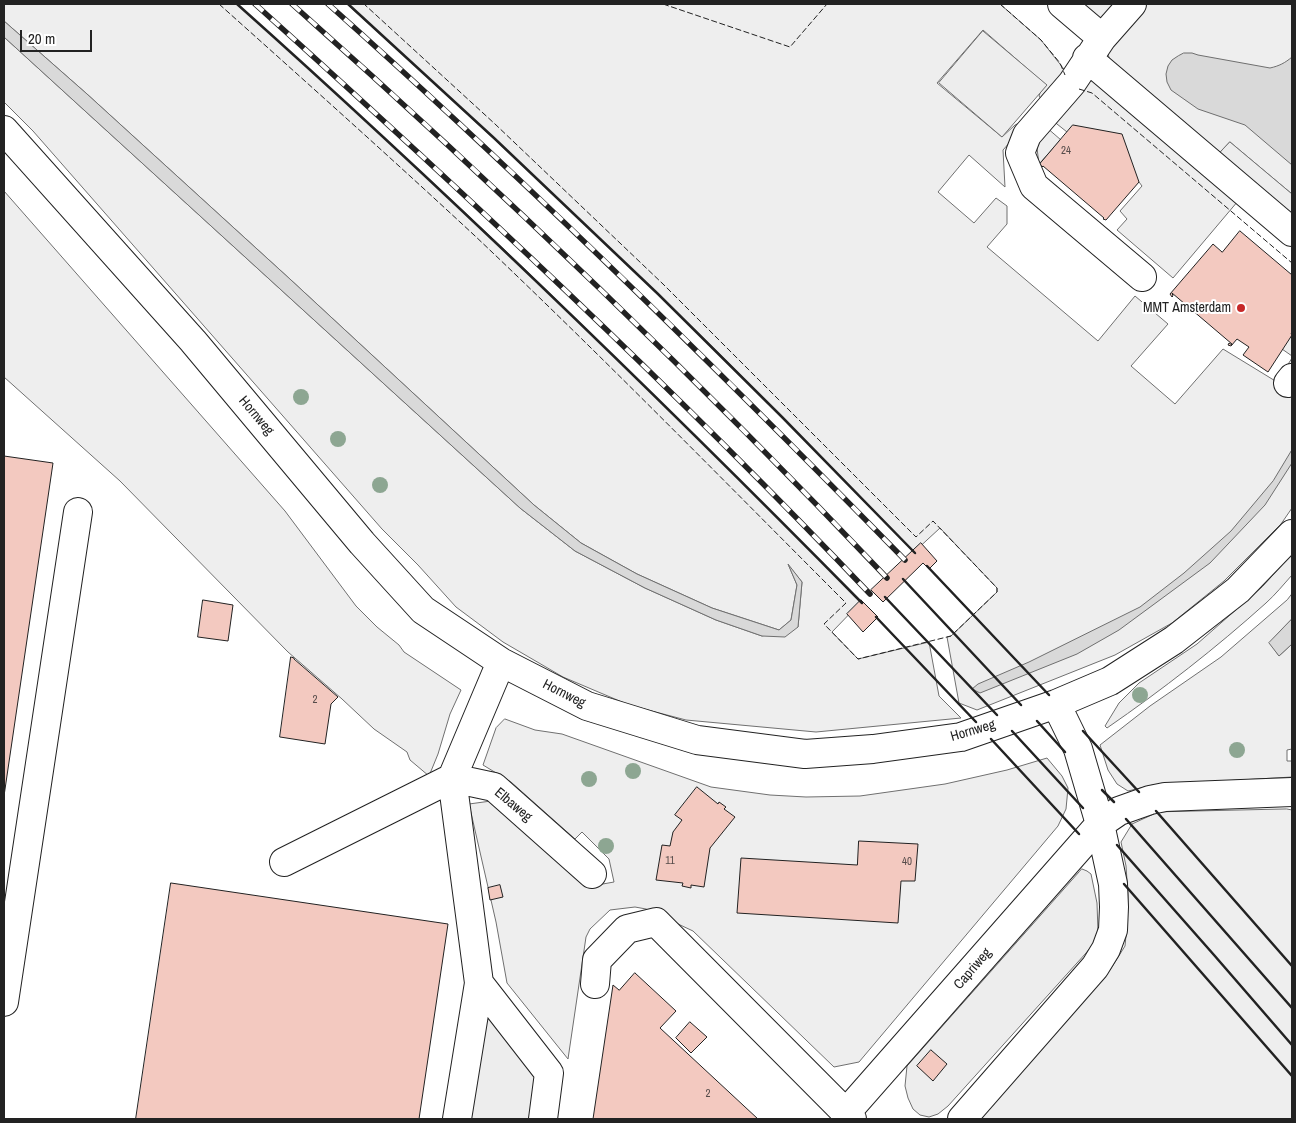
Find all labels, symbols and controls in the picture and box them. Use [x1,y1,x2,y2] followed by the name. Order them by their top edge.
[22,20,95,52] scale bar
[28,28,55,49] text: 20 m
[1061,144,1071,158] house number: 24
[1143,300,1231,316] place label: MMT Amsterdam
[1235,302,1247,314] marker: MMT Amsterdam
[235,393,277,439] street label: Hornweg
[540,676,588,712] street label: Hornweg
[312,693,318,707] house number: 2
[949,717,997,745] street label: Hornweg
[491,784,535,826] street label: Elbaweg
[665,854,675,868] house number: 11
[902,855,912,869] house number: 40
[951,945,995,993] street label: Capriweg
[705,1087,711,1101] house number: 2

